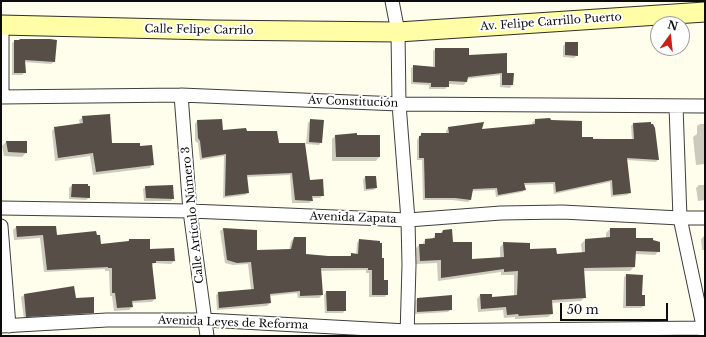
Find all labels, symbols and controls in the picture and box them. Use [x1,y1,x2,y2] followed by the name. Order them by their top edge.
[480,10,622,34] street label: Av. Felipe Carrillo Puerto
[650,16,690,56] north arrow
[666,17,680,33] text: N
[144,22,254,38] street label: Calle Felipe Carrilo
[308,94,398,110] street label: Av Constitución
[179,146,207,284] street label: Calle Artículo Número 3
[309,210,397,226] street label: Avenida Zapata
[562,295,670,321] scale bar
[567,302,599,317] text: 50 m
[158,314,308,332] street label: Avenida Leyes de Reforma

